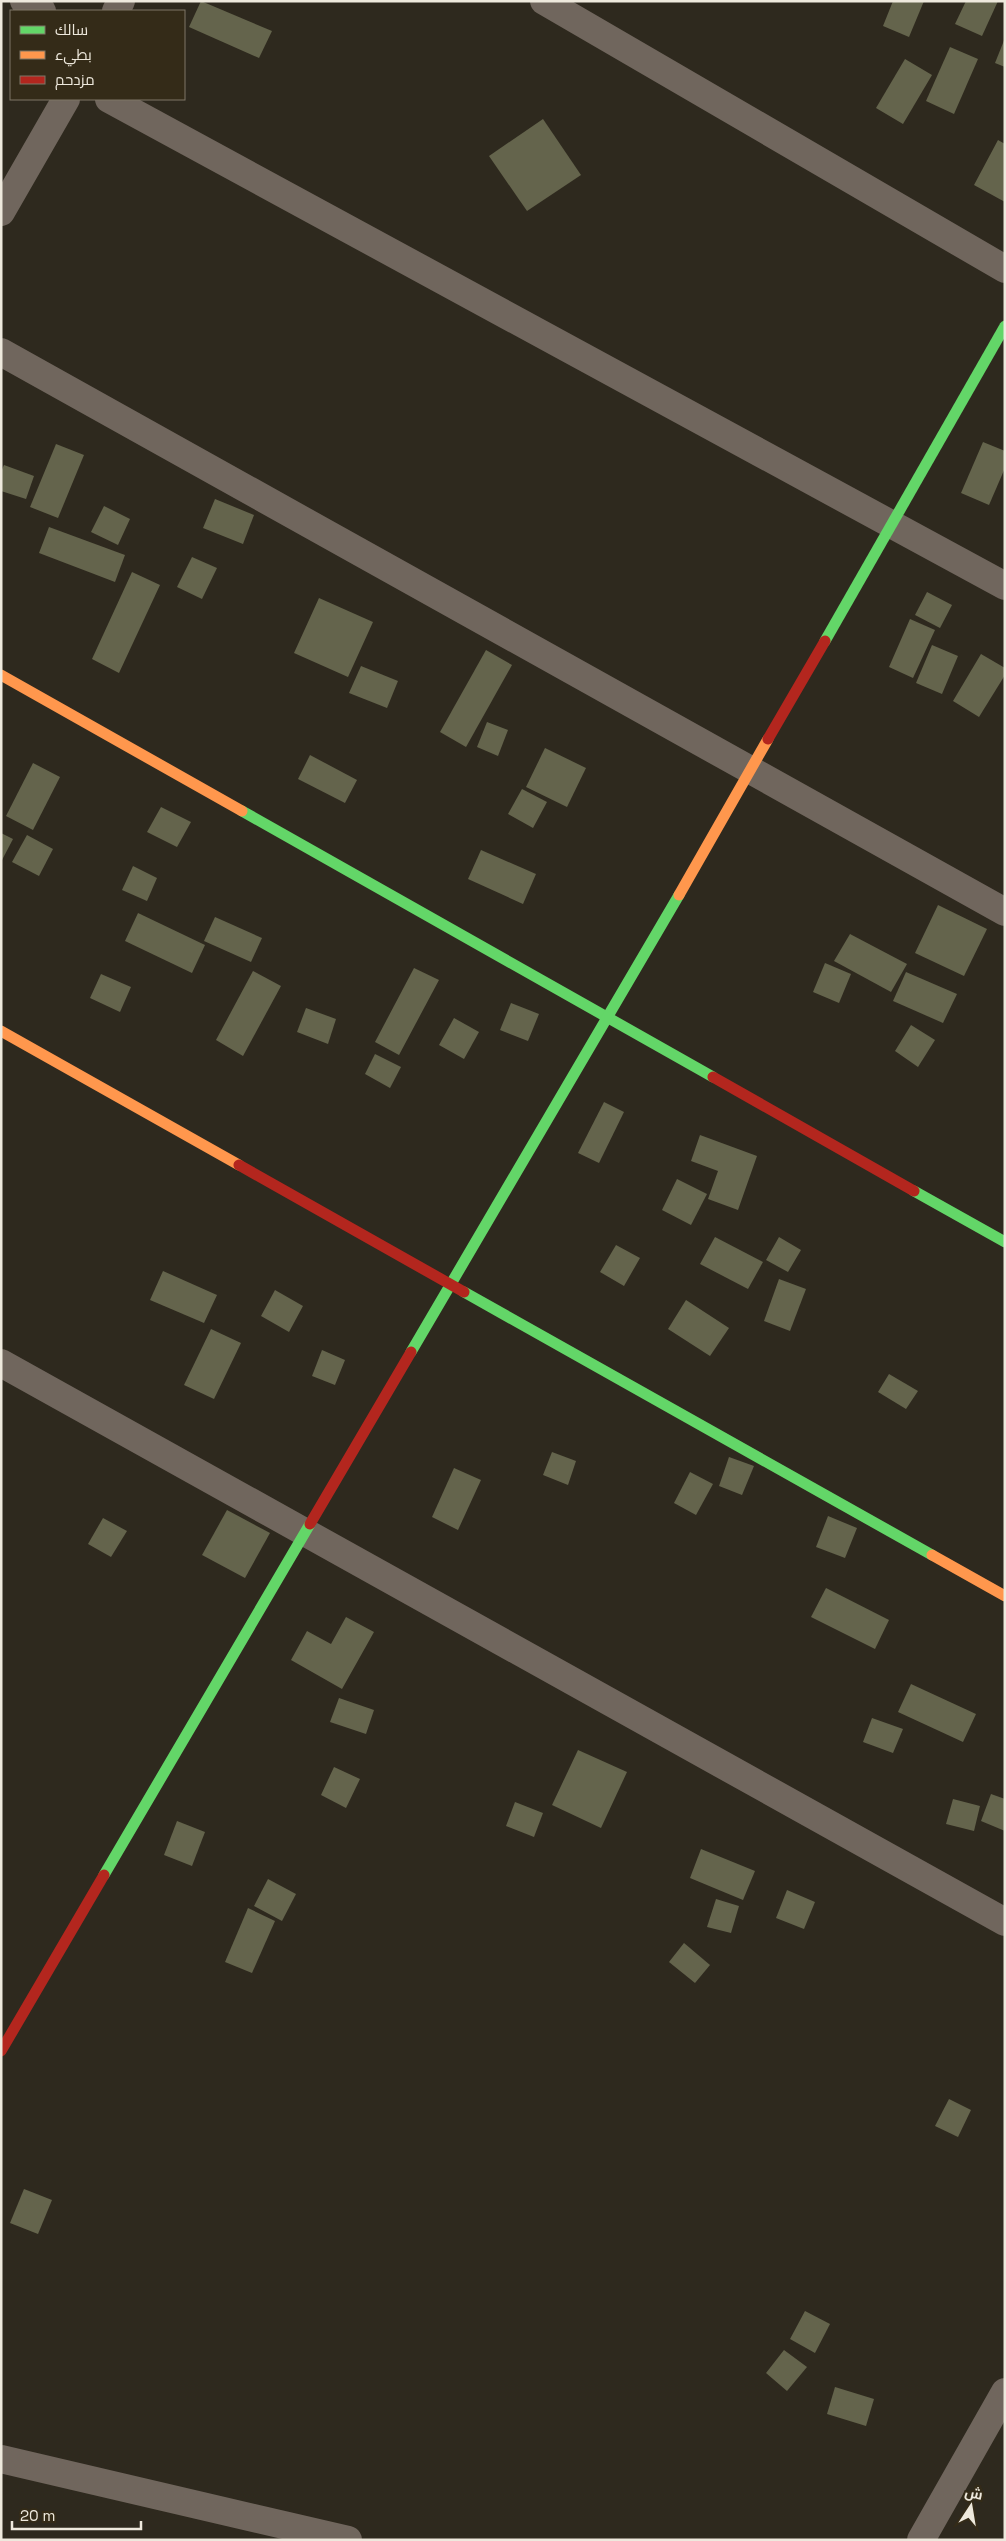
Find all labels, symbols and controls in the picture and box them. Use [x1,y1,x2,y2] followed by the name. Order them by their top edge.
[10,10,185,100] legend
[55,20,88,39] text: سالك
[55,45,92,67] text: بطيء
[55,70,95,90] text: مزدحم
[946,2481,996,2531] north arrow
[963,2483,984,2504] text: ش
[12,2498,141,2530] scale bar
[20,2506,55,2525] text: 20 m

